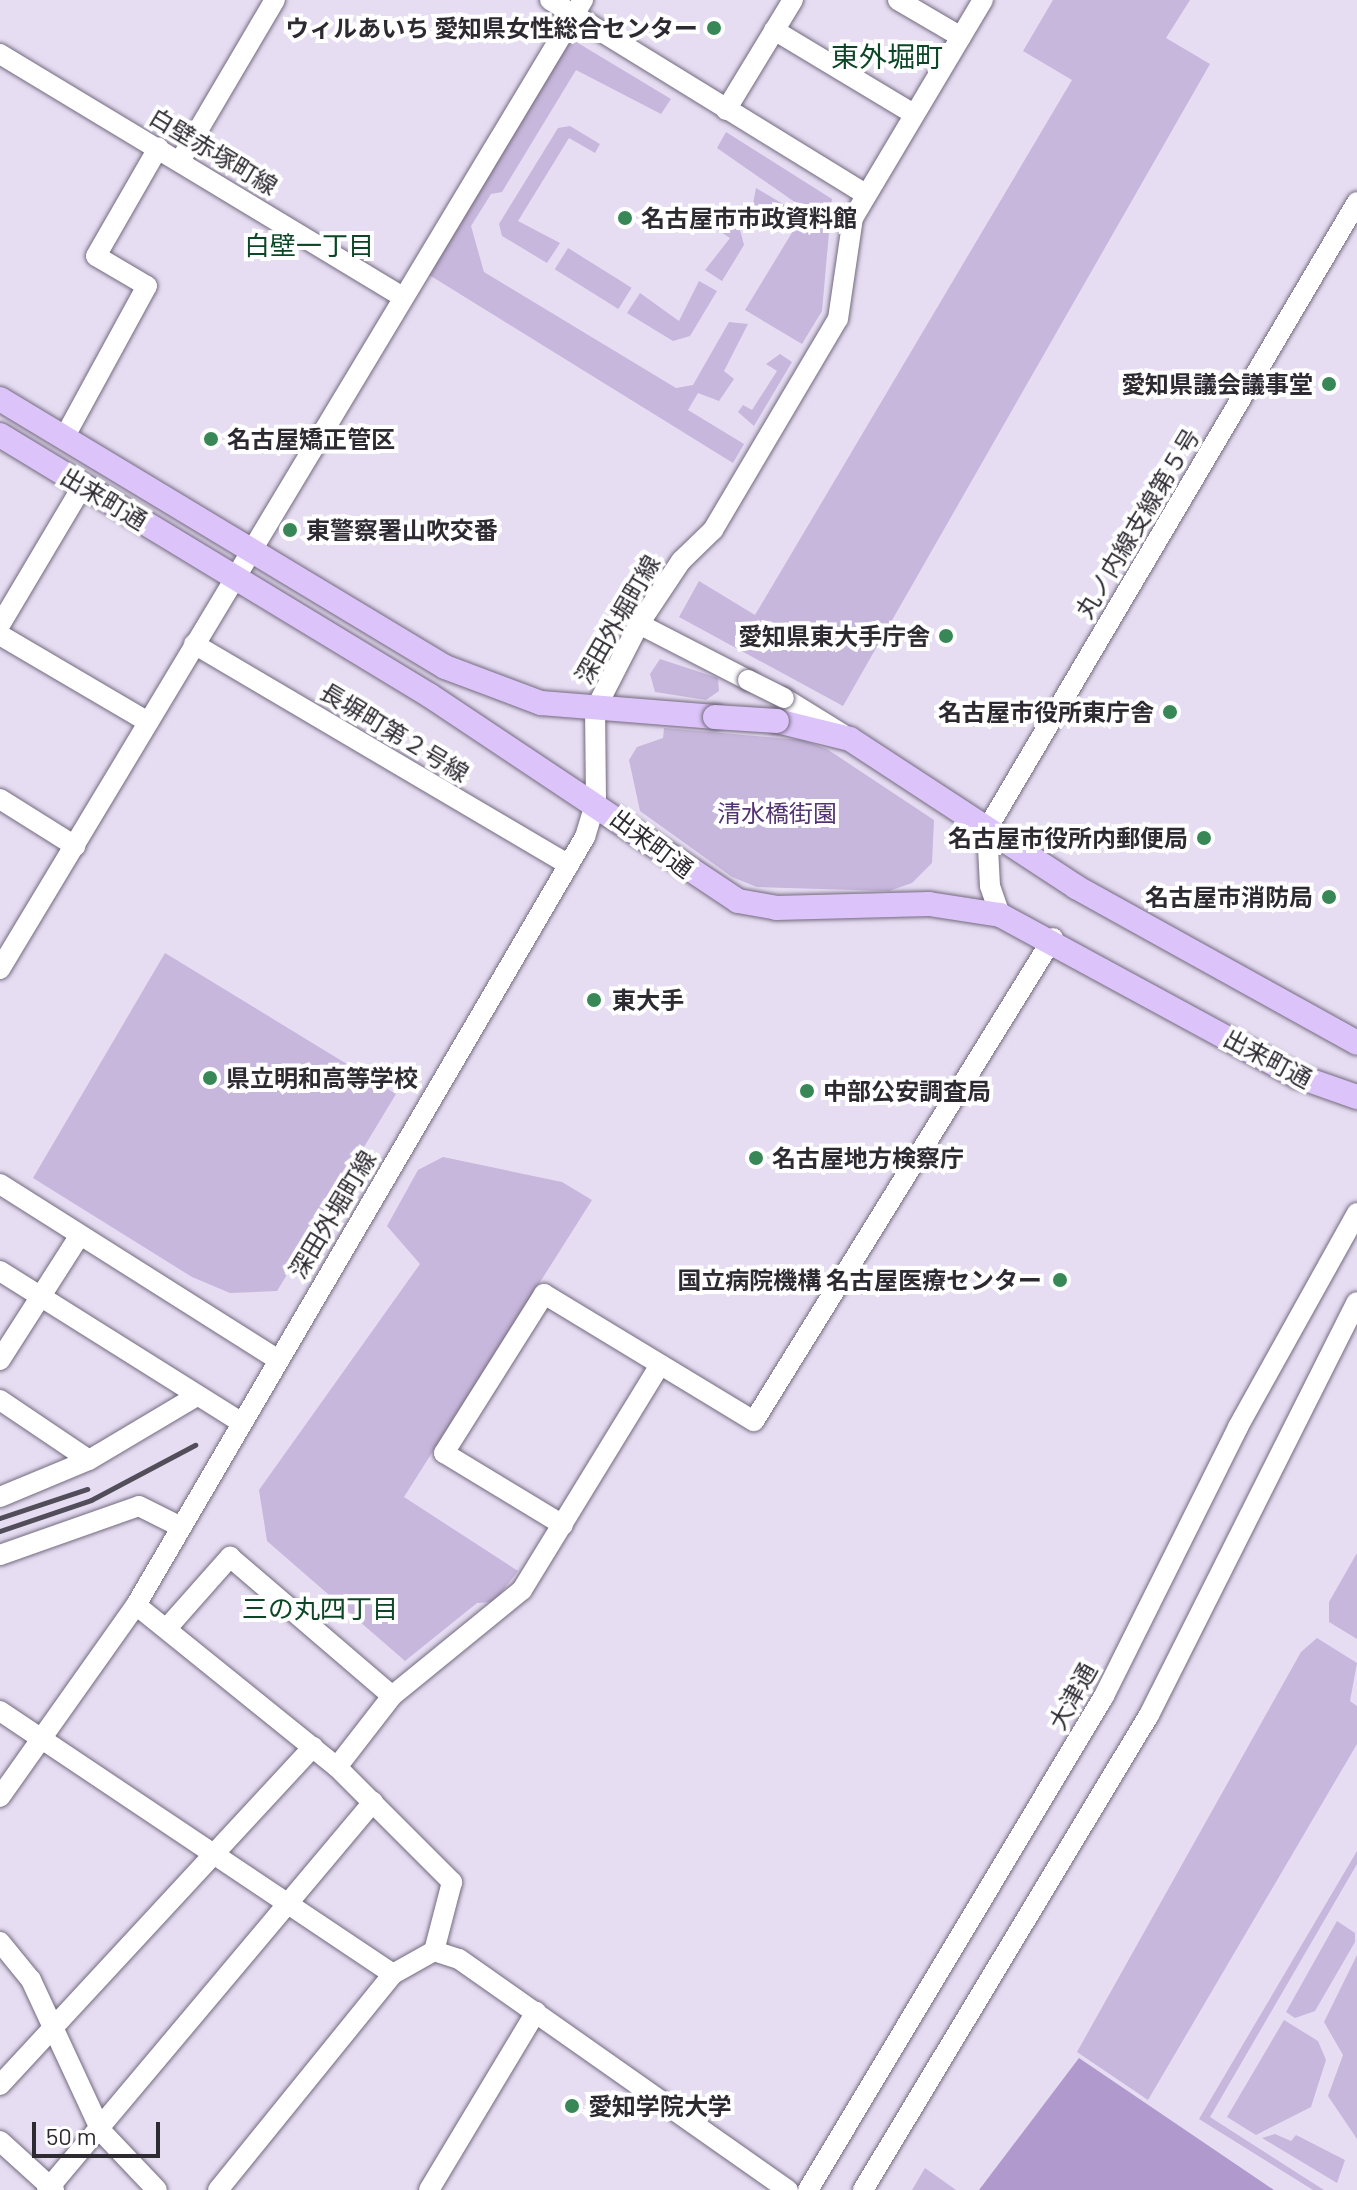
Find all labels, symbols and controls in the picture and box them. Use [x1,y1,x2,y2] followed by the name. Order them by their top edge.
[285,14,698,42] place label: ウィルあいち 愛知県女性総合センター
[705,19,723,37] marker: ウィルあいち 愛知県女性総合センター
[831,39,943,73] district label: 東外堀町
[145,102,283,200] street label: 白壁赤塚町線
[641,204,857,232] place label: 名古屋市市政資料館
[616,209,634,227] marker: 名古屋市市政資料館
[244,229,374,261] district label: 白壁一丁目
[1121,370,1313,398] place label: 愛知県議会議事堂
[1320,375,1338,393] marker: 愛知県議会議事堂
[1069,423,1205,623] street label: 丸ノ内線支線第５号
[227,425,395,453] place label: 名古屋矯正管区
[202,430,220,448] marker: 名古屋矯正管区
[55,461,153,535] street label: 出来町通
[306,516,498,544] place label: 東警察署山吹交番
[281,521,299,539] marker: 東警察署山吹交番
[569,549,665,689] street label: 深田外堀町線
[738,622,930,650] place label: 愛知県東大手庁舎
[937,627,955,645] marker: 愛知県東大手庁舎
[316,676,474,788] street label: 長塀町第２号線
[938,698,1154,726] place label: 名古屋市役所東庁舎
[1161,703,1179,721] marker: 名古屋市役所東庁舎
[717,799,837,827] park label: 清水橋街園
[605,803,699,883] street label: 出来町通
[948,824,1188,852] place label: 名古屋市役所内郵便局
[1195,829,1213,847] marker: 名古屋市役所内郵便局
[1145,883,1313,911] place label: 名古屋市消防局
[1320,888,1338,906] marker: 名古屋市消防局
[612,986,684,1014] place label: 東大手
[583,989,605,1011] marker: 東大手
[1219,1023,1317,1093] street label: 出来町通
[226,1064,418,1092] place label: 県立明和高等学校
[201,1069,219,1087] marker: 県立明和高等学校
[823,1077,991,1105] place label: 中部公安調査局
[798,1082,816,1100] marker: 中部公安調査局
[772,1144,964,1172] place label: 名古屋地方検察庁
[283,1145,381,1283] street label: 深田外堀町線
[747,1149,765,1167] marker: 名古屋地方検察庁
[677,1266,1042,1294] place label: 国立病院機構 名古屋医療センター
[1049,1269,1071,1291] marker: 国立病院機構 名古屋医療センター
[242,1592,398,1624] district label: 三の丸四丁目
[1042,1658,1102,1734] street label: 大津通
[588,2092,732,2120] place label: 愛知学院大学
[563,2097,581,2115] marker: 愛知学院大学
[36,2106,164,2156] scale bar
[46,2121,97,2150] text: 50 m

